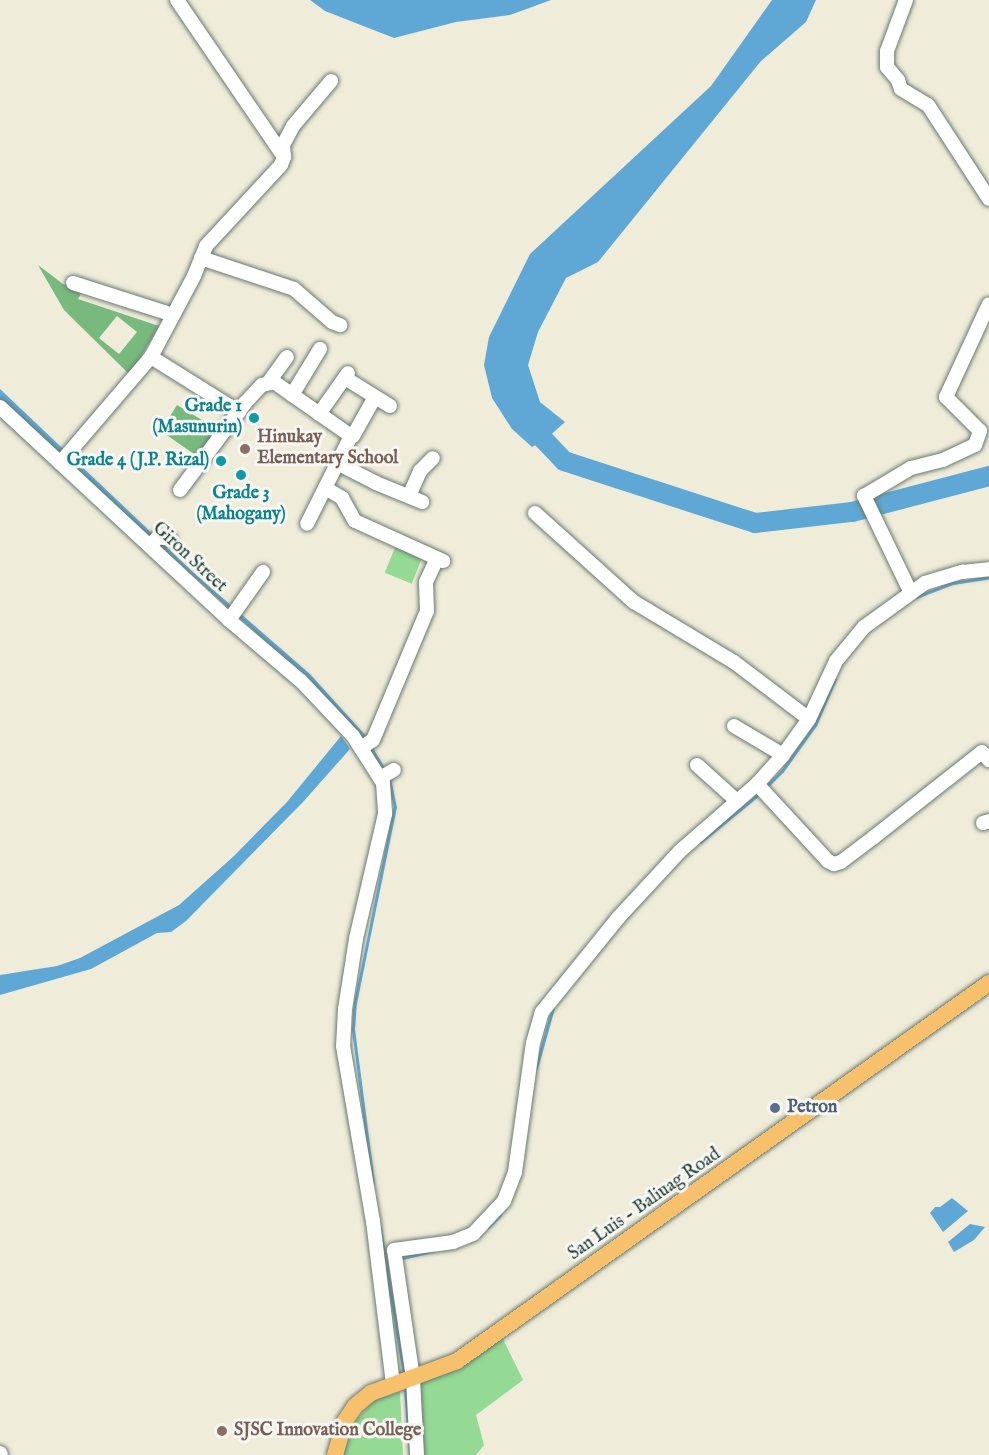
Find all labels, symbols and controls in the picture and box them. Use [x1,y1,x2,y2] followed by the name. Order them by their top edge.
[153,397,242,440] place label: Grade 1 (Masunurin)
[247,411,261,425] marker: Grade 1 (Masunurin)
[257,428,398,470] place label: Hinukay Elementary School
[238,442,252,456] marker: Hinukay Elementary School
[67,450,209,472] place label: Grade 4 (J.P. Rizal)
[214,454,228,468] marker: Grade 4 (J.P. Rizal)
[234,468,248,482] marker: Grade 3 (Mahogany)
[197,484,285,526] place label: Grade 3 (Mahogany)
[147,518,231,598] street label: Giron Street
[787,1097,837,1119] place label: Petron
[768,1101,782,1115] marker: Petron
[565,1144,725,1266] street label: San Luis - Baliuag Road
[234,1420,421,1442] place label: SJSC Innovation College
[215,1424,229,1438] marker: SJSC Innovation College

